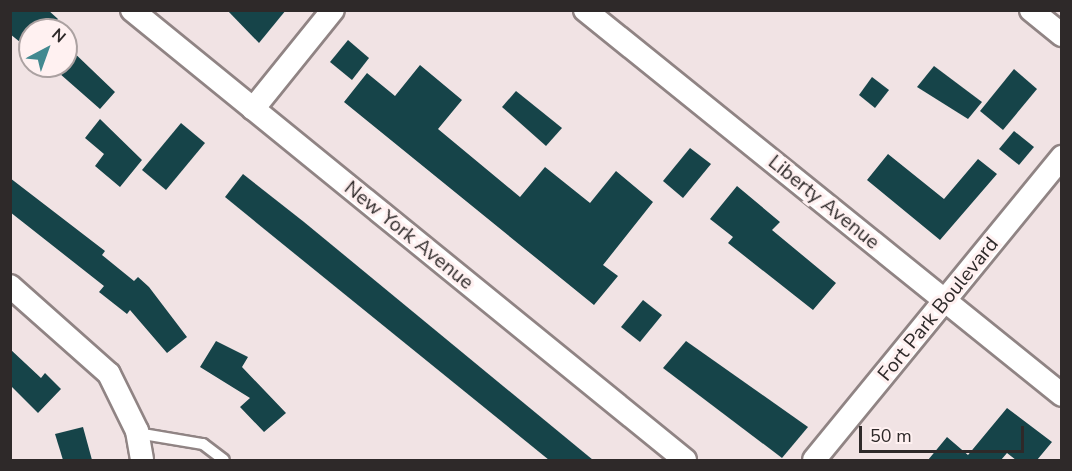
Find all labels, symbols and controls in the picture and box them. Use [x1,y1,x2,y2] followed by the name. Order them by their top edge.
[18,18,78,78] north arrow
[47,24,70,48] text: N
[764,150,884,254] street label: Liberty Avenue
[340,176,478,294] street label: New York Avenue
[873,232,1003,386] street label: Fort Park Boulevard
[862,414,1027,452] scale bar
[870,424,912,448] text: 50 m

